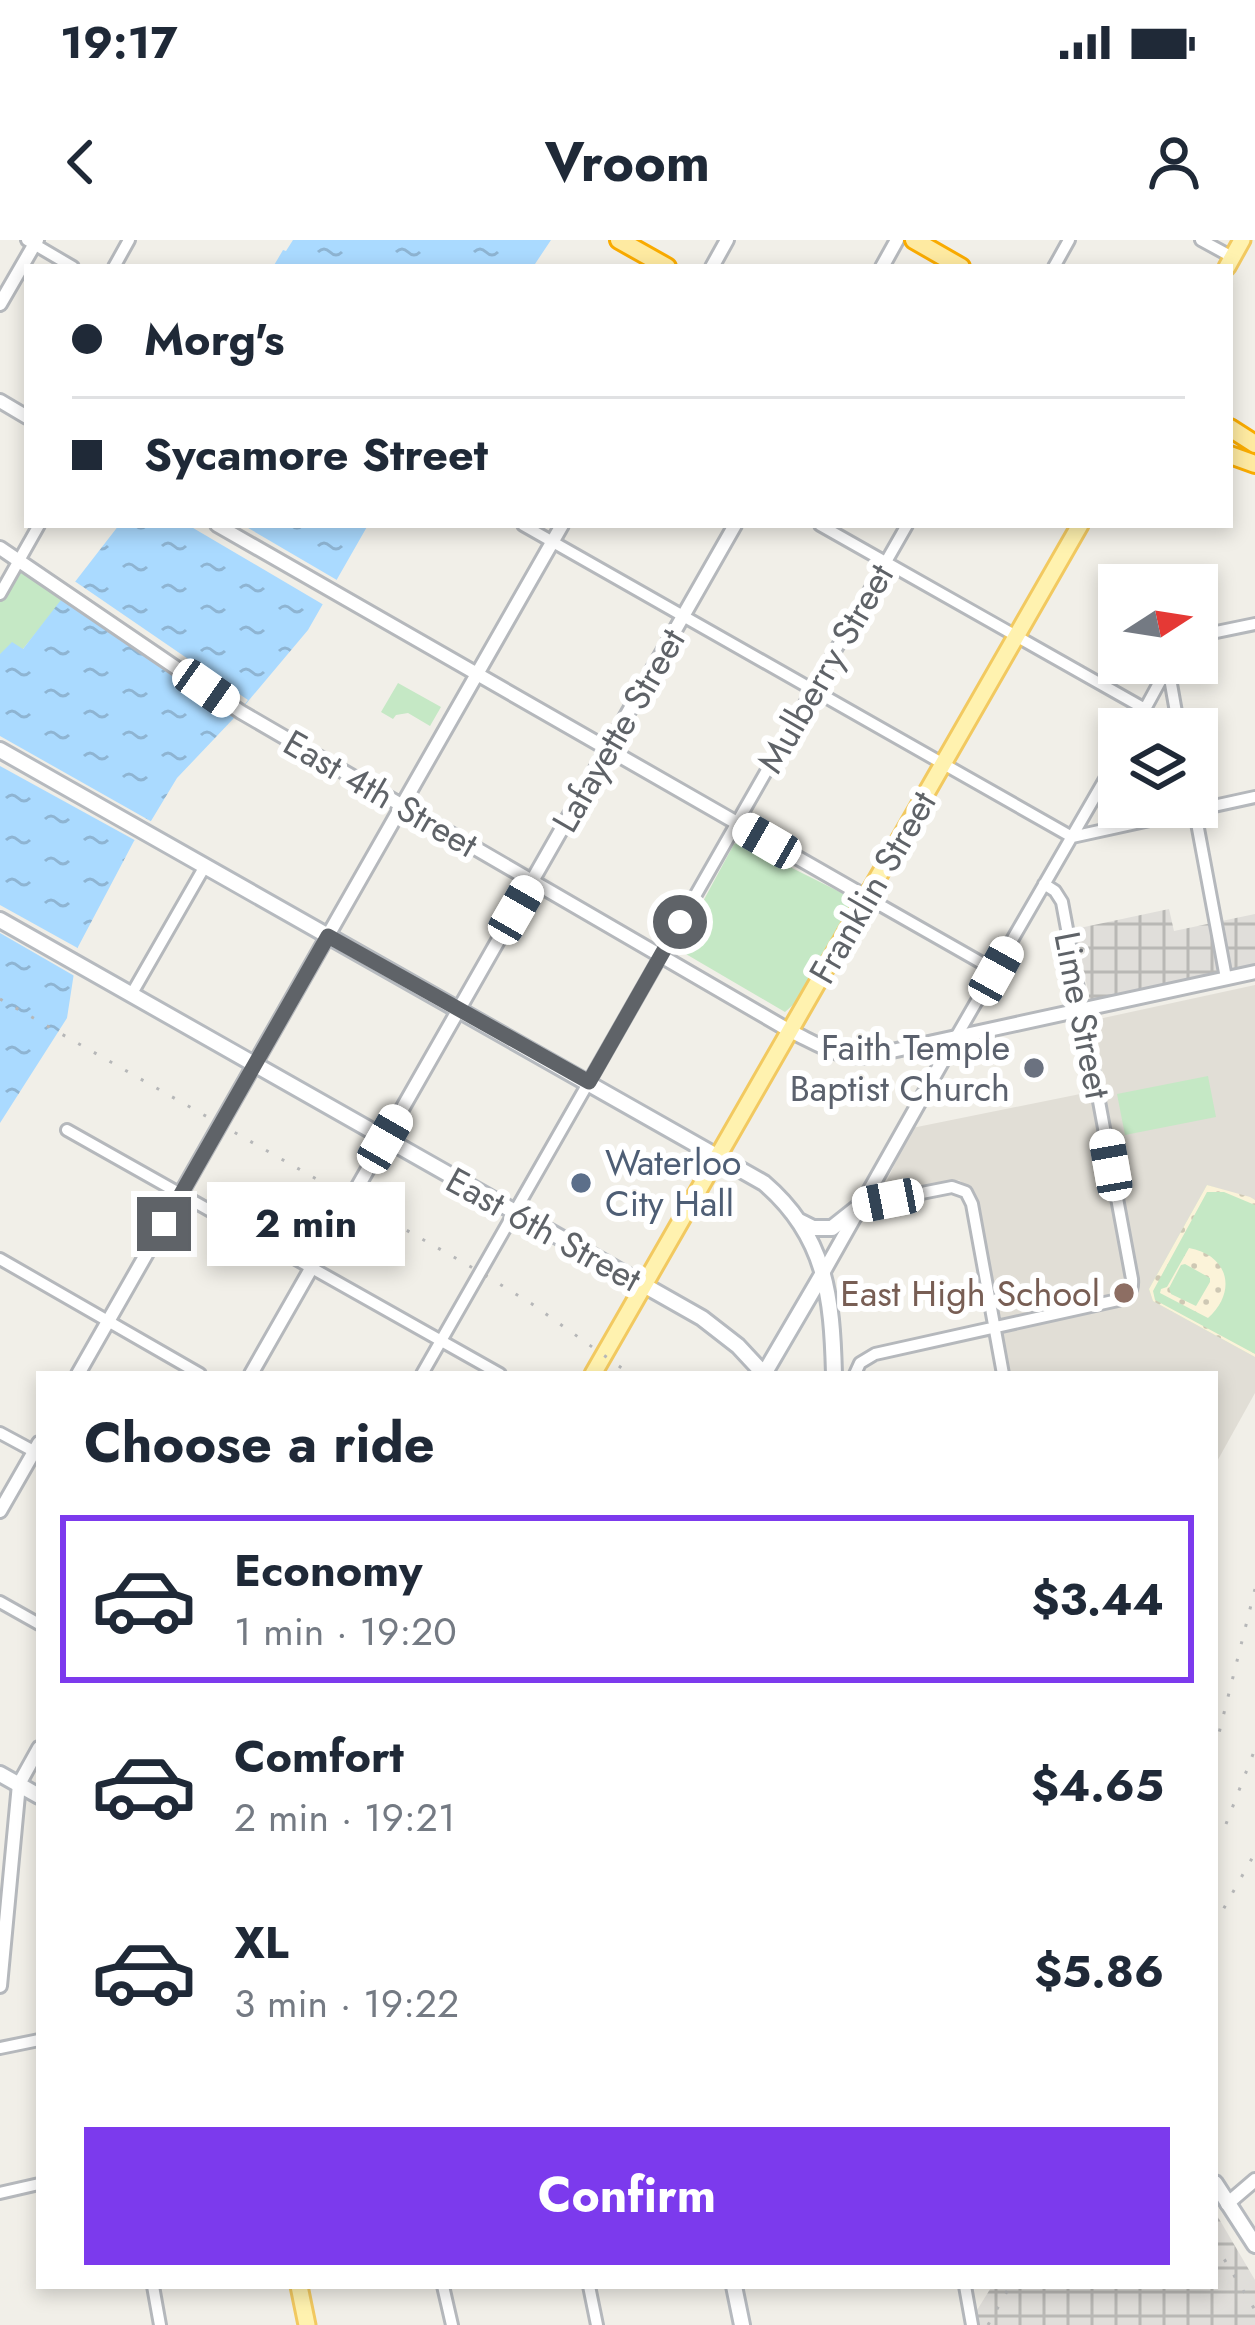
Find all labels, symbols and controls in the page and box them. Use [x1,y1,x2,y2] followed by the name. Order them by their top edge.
[60,10,178,75] text: 19:17
[545,123,710,201] text: Vroom
[48,129,114,195] icon: back
[1141,129,1207,195] icon: person
[144,307,284,372] text: Morg's
[144,422,488,487] text: Sycamore Street
[744,553,906,782] street label: Mulberry Street
[1098,564,1218,684] north arrow
[1098,564,1218,828] map controls
[539,618,698,841] street label: Lafayette Street
[166,653,246,723] car
[1098,708,1218,828] button: layers
[274,716,488,870] street label: East 4th Street
[796,781,948,993] street label: Franklin Street
[727,807,807,875] car
[482,870,550,950] car
[653,895,707,949] route start
[1041,927,1125,1103] street label: Lime Street
[963,931,1029,1011] car
[790,1021,1010,1114] place label: Faith Temple Baptist Church
[1021,1055,1047,1081] marker: Faith Temple Baptist Church
[351,1099,419,1179] car
[1087,1126,1135,1204] car
[605,1136,741,1229] place label: Waterloo City Hall
[437,1154,651,1304] street label: East 6th Street
[568,1170,594,1196] marker: Waterloo City Hall
[849,1175,927,1225] car
[206,1182,404,1266] callout: 2 min
[255,1195,357,1252] text: 2 min
[137,1197,191,1251] route end
[840,1267,1100,1319] place label: East High School
[1111,1280,1137,1306] marker: East High School
[84,1404,435,1482] text: Choose a ride
[234,1538,422,1603] text: Economy
[90,1545,198,1653] icon: car
[1031,1567,1164,1632] text: $3.44
[234,1603,457,1660] text: 1 min · 19:20
[234,1724,404,1789] text: Comfort
[90,1731,198,1839] icon: car
[1031,1753,1164,1818] text: $4.65
[234,1789,455,1846] text: 2 min · 19:21
[234,1910,289,1975] text: XL
[90,1917,198,2025] icon: car
[1034,1939,1164,2004] text: $5.86
[234,1975,459,2032] text: 3 min · 19:22
[84,2127,1170,2265] button: Confirm

